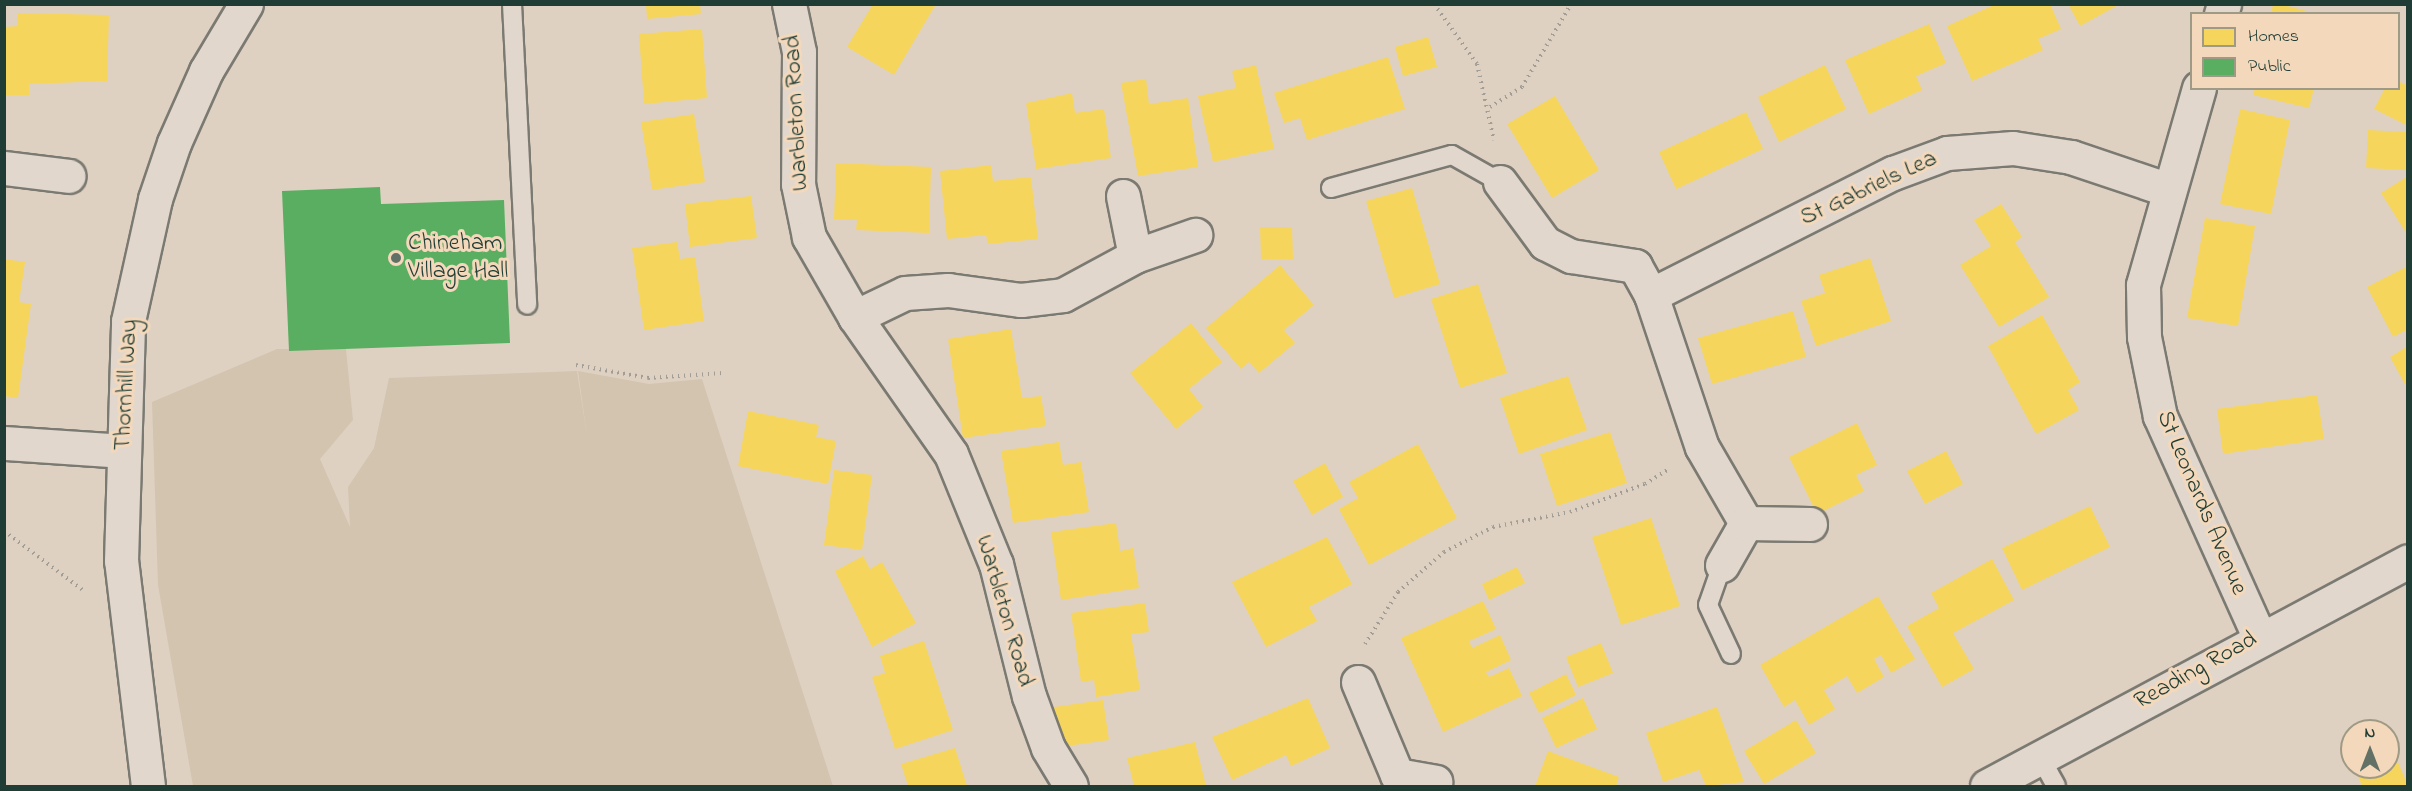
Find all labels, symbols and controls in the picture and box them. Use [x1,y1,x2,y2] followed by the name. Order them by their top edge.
[2190,12,2400,90] legend
[2248,24,2299,50] text: Homes
[779,34,815,192] street label: Warbleton Road
[2248,54,2291,80] text: Public
[1796,145,1942,233] street label: St Gabriels Lea
[408,230,508,286] place label: Chineham Village Hall
[389,251,403,265] marker: Chineham Village Hall
[109,319,145,451] street label: Thornhill Way
[2149,407,2253,599] street label: St Leonards Avenue
[969,532,1039,690] street label: Warbleton Road
[2130,626,2262,716] street label: Reading Road
[2340,719,2400,779] north arrow
[2365,721,2375,745] text: N

